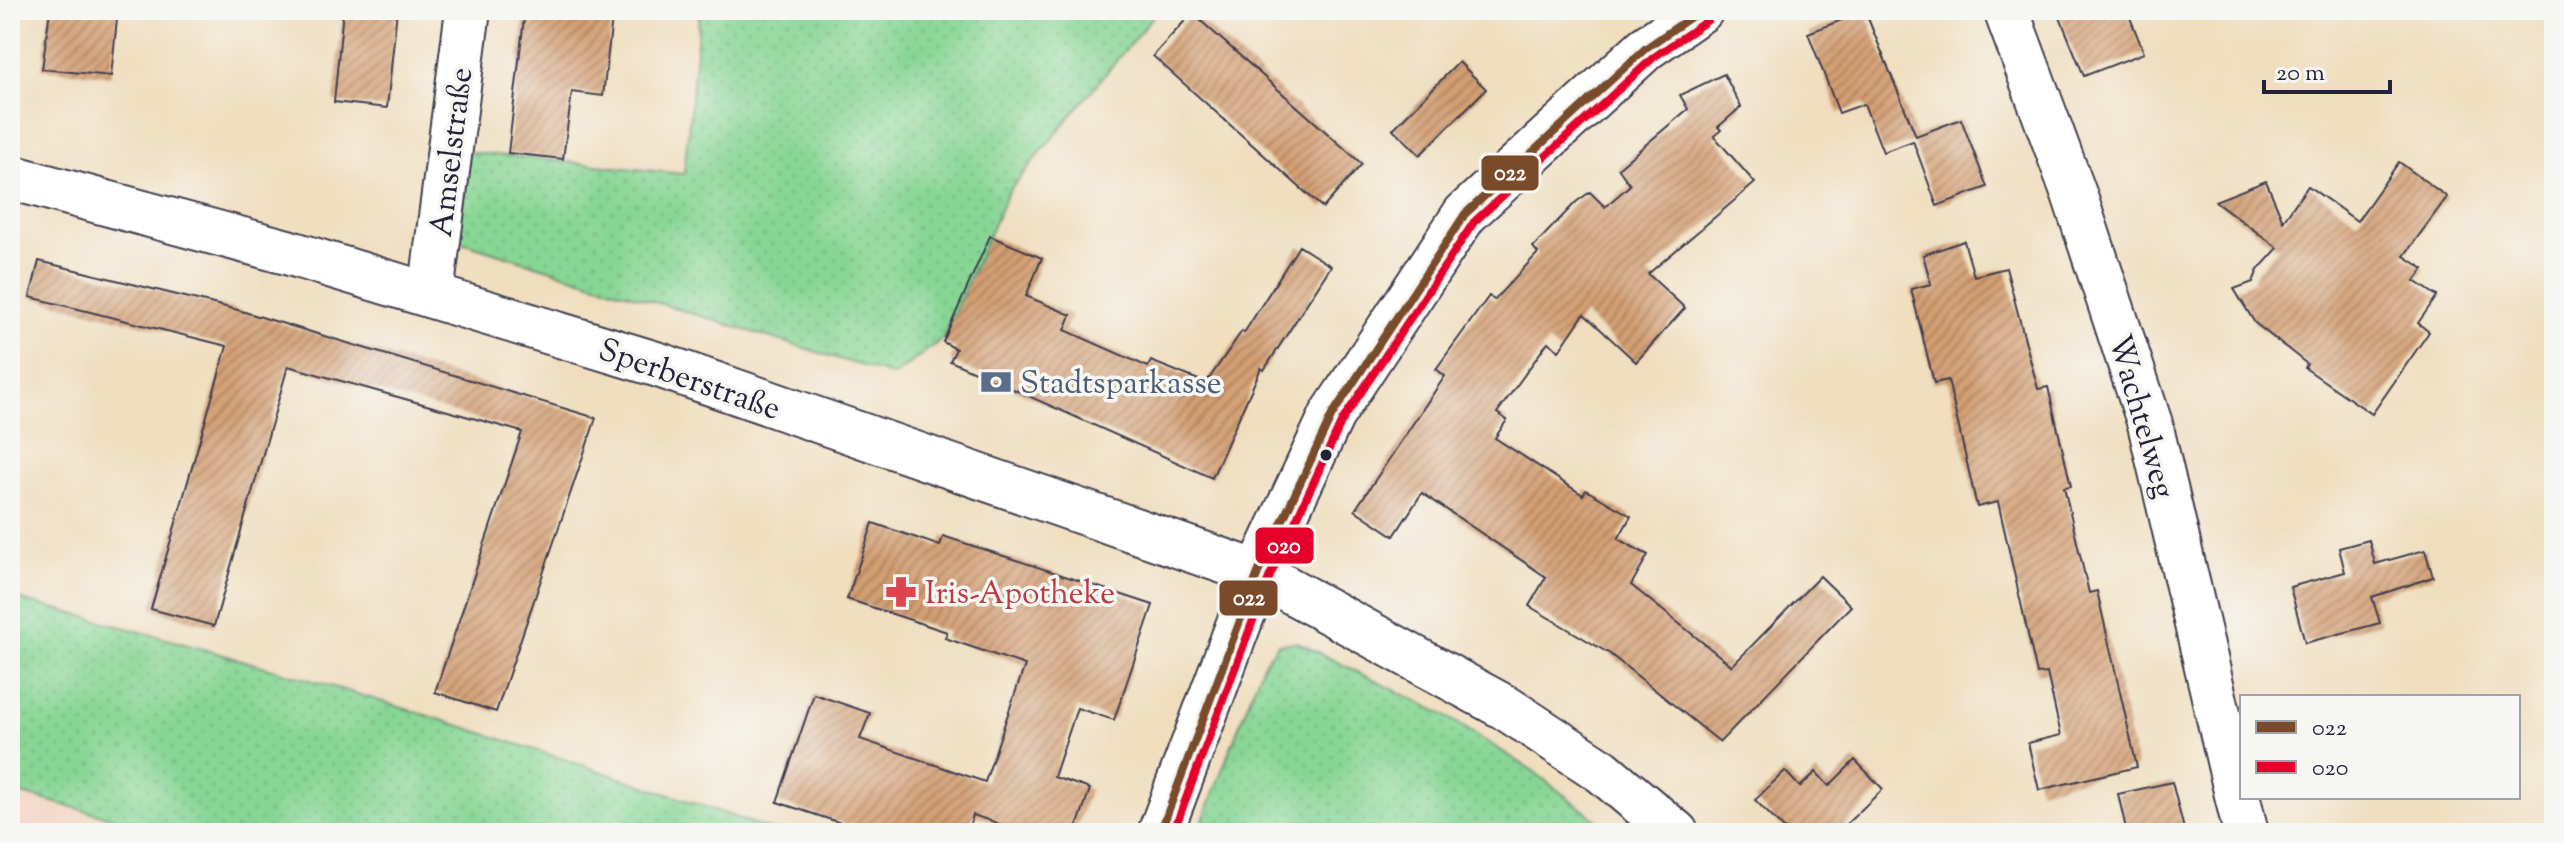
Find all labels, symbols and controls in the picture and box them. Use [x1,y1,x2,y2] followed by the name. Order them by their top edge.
[2264,44,2390,94] scale bar
[2276,57,2325,91] text: 20 m
[420,65,486,240] street label: Amselstraße
[1480,154,1540,192] line badge: 022
[1494,159,1527,191] text: 022
[592,328,786,433] street label: Sperberstraße
[2095,329,2185,504] street label: Wachtelweg
[1020,362,1222,408] place label: Stadtsparkasse
[979,365,1013,399] bank icon: Stadtsparkasse
[1318,447,1334,463] unlabelled marker
[1254,526,1315,565] line badge: 020
[1267,532,1301,564] text: 020
[925,572,1115,618] place label: Iris-Apotheke
[884,575,918,609] pharmacy icon: Iris-Apotheke
[1218,579,1279,617] line badge: 022
[1233,584,1266,616] text: 022
[2240,695,2520,799] legend
[2312,712,2347,746] text: 022
[2312,752,2348,786] text: 020

